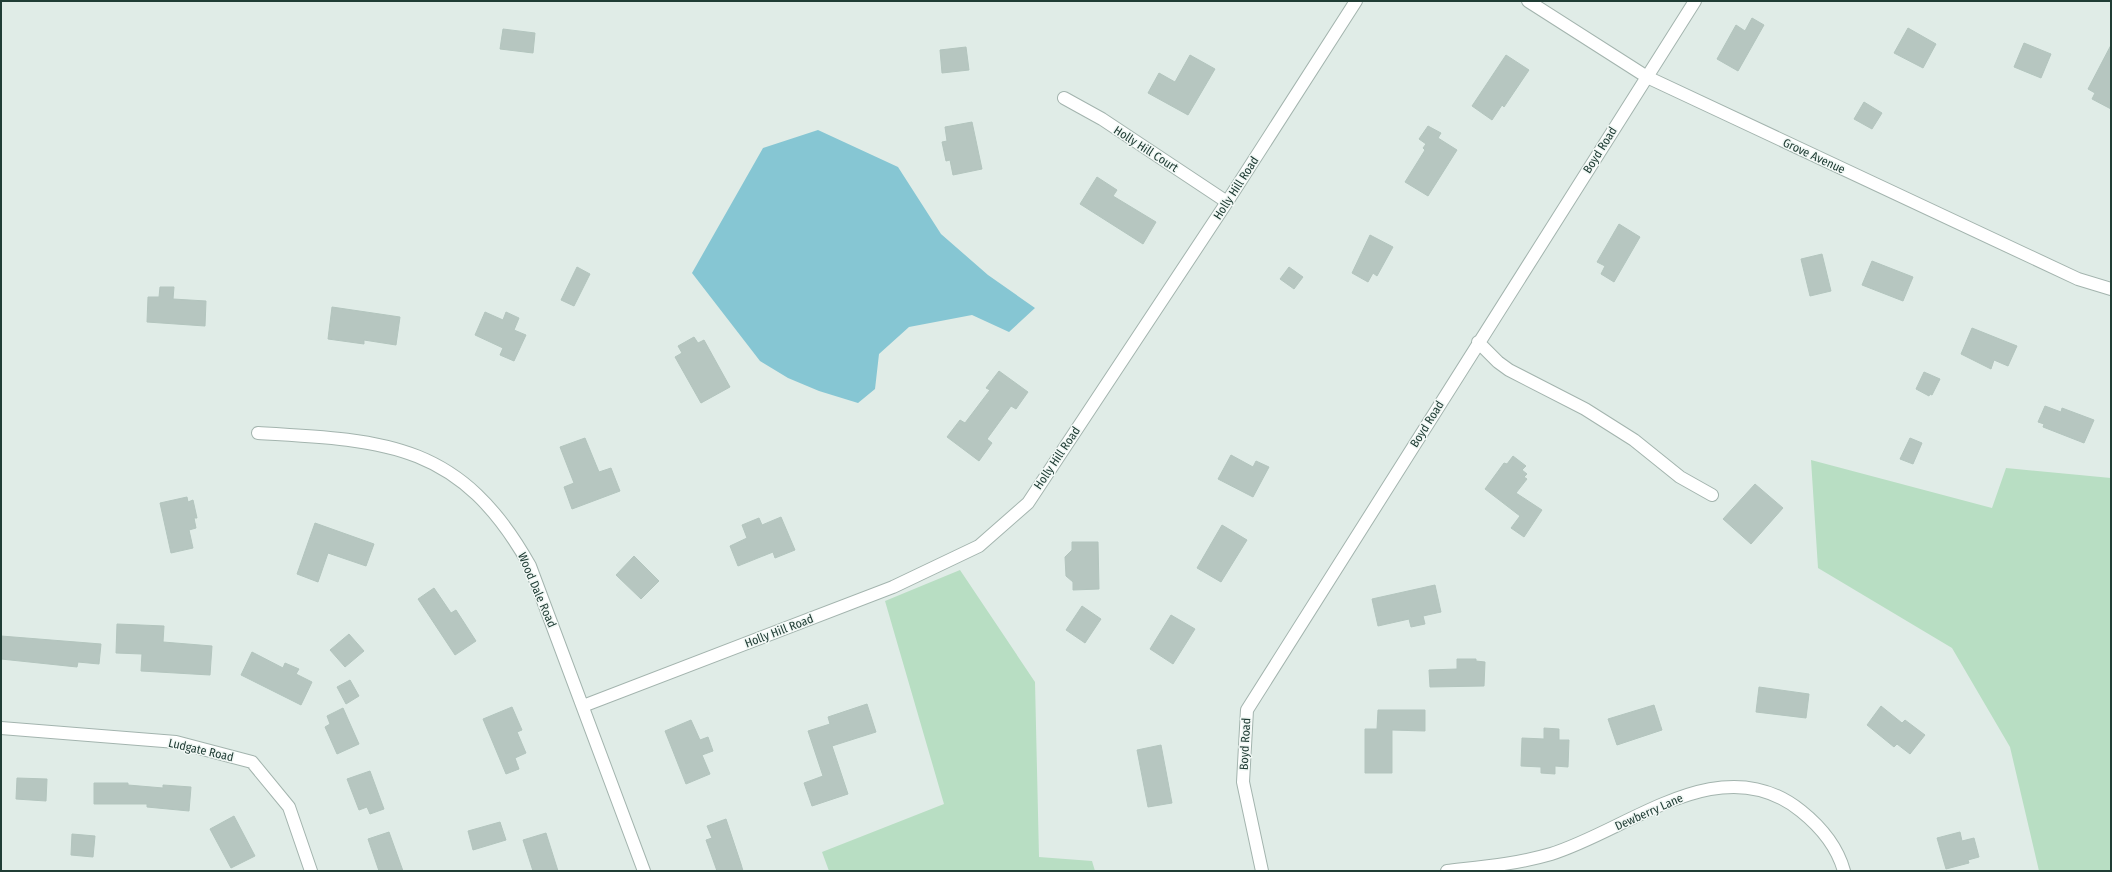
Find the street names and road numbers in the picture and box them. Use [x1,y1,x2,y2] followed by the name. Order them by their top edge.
[1111,123,1181,175] street label: Holly Hill Court
[1580,124,1620,176] street label: Boyd Road
[1781,135,1847,177] street label: Grove Avenue
[1210,154,1262,222] street label: Holly Hill Road
[1407,398,1447,450] street label: Boyd Road
[1031,424,1083,492] street label: Holly Hill Road
[515,550,559,630] street label: Wood Dale Road
[743,612,815,650] street label: Holly Hill Road
[1237,718,1253,770] street label: Boyd Road
[167,736,235,764] street label: Ludgate Road
[1613,791,1685,833] street label: Dewberry Lane

